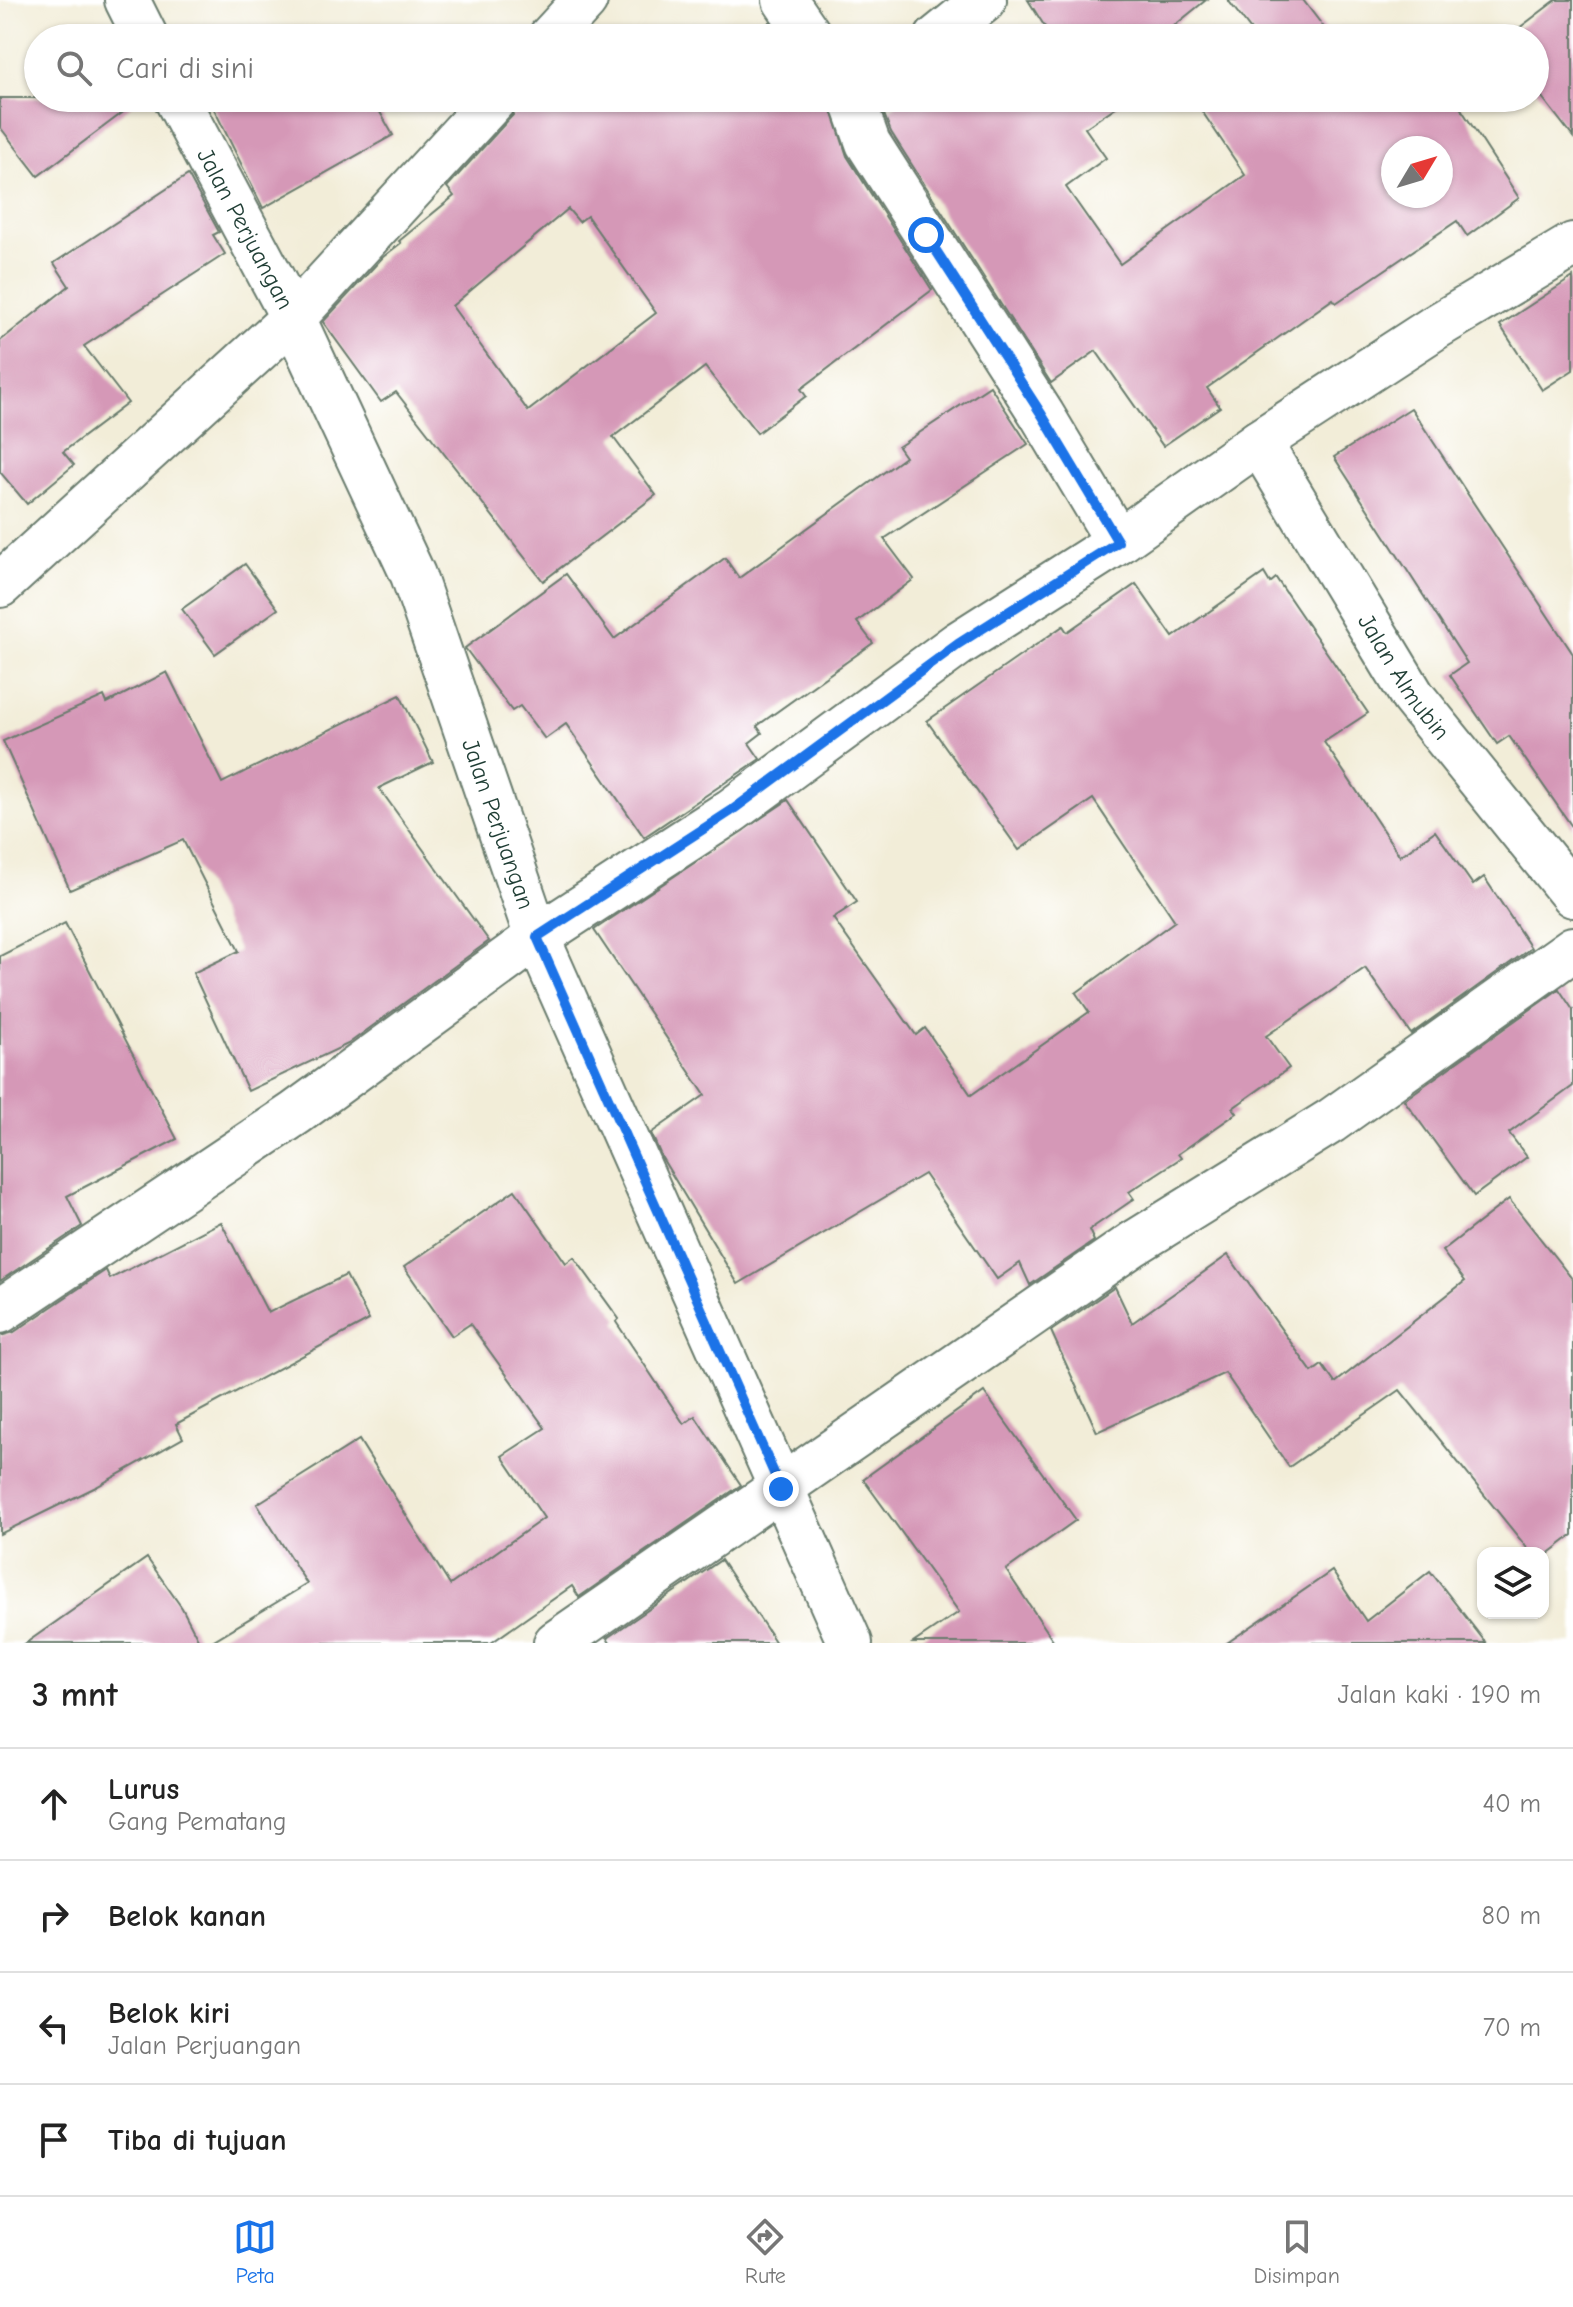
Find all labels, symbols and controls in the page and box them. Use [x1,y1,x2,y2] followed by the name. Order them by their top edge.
[24,24,1549,112] search box
[52,46,96,90] icon: search
[116,51,254,86] text: Cari di sini
[1381,136,1453,208] north arrow
[191,143,300,314] street label: Jalan Perjuangan
[908,217,944,253] route start
[1352,609,1456,745] street label: Jalan Almubin
[456,735,540,913] street label: Jalan Perjuangan
[763,1471,799,1507] route end
[1477,1547,1549,1619] map controls
[1477,1547,1549,1619] button: layers
[32,1675,118,1715] text: 3 mnt
[1338,1680,1541,1710] text: Jalan kaki · 190 m
[108,1772,179,1807] text: Lurus
[32,1782,76,1826] icon: ahead
[1482,1789,1541,1819] text: 40 m
[108,1807,287,1837] text: Gang Pematang
[32,1894,76,1938] icon: right
[108,1899,266,1934] text: Belok kanan
[1482,1901,1541,1931] text: 80 m
[108,1996,230,2031] text: Belok kiri
[32,2006,76,2050] icon: left
[1483,2013,1541,2043] text: 70 m
[108,2031,301,2061] text: Jalan Perjuangan
[32,2118,76,2162] icon: arrive
[108,2123,287,2158] text: Tiba di tujuan
[233,2215,277,2289] tab: Peta
[743,2215,787,2289] tab: Rute
[1254,2215,1340,2289] tab: Disimpan

